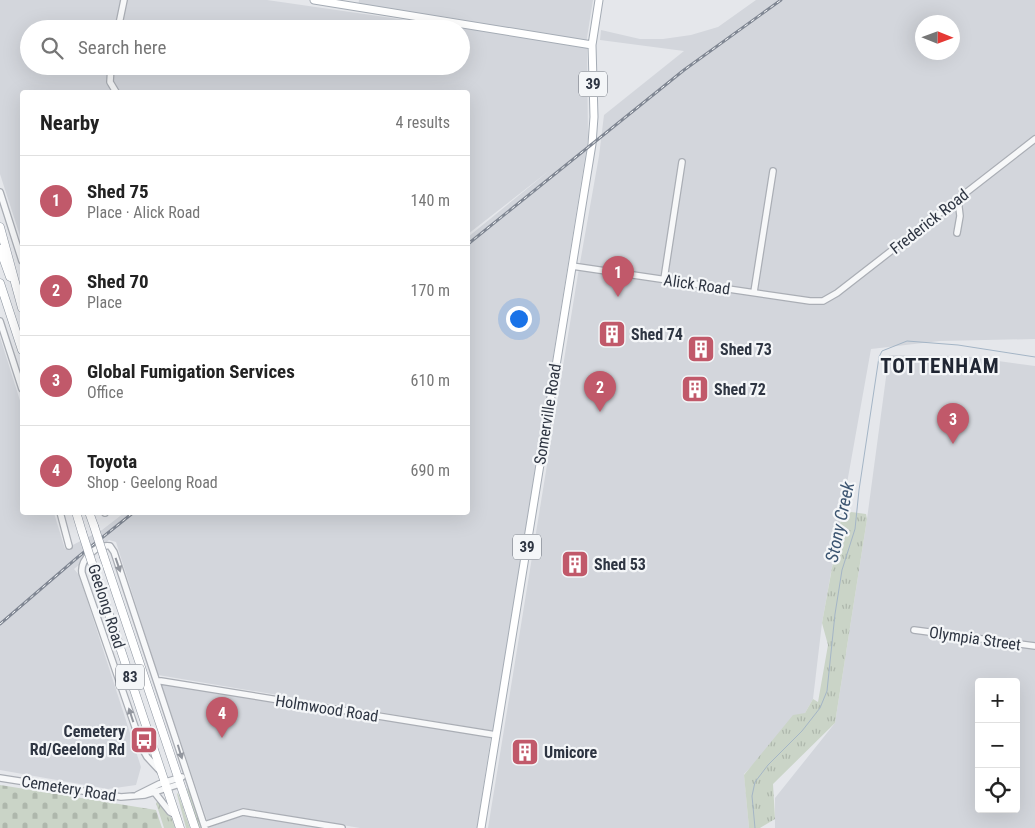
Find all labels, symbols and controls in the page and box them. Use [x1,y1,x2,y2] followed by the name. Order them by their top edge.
[915,15,960,60] north arrow
[20,20,470,75] search box
[38,34,66,62] icon: search
[78,36,166,59] text: Search here
[579,72,607,96] road number: 39
[40,111,99,135] text: Nearby
[395,113,450,132] text: 4 results
[87,180,149,203] text: Shed 75
[886,185,972,258] street label: Frederick Road
[52,191,60,210] text: 1
[411,191,450,210] text: 140 m
[87,203,200,222] text: Place · Alick Road
[602,256,634,297] pin: 1
[87,270,149,293] text: Shed 70
[662,270,731,299] street label: Alick Road
[52,281,60,300] text: 2
[411,281,450,300] text: 170 m
[87,293,122,312] text: Place
[506,306,532,332] your location
[597,319,627,349] building icon: Shed 74
[631,325,683,344] place label: Shed 74
[686,334,716,364] building icon: Shed 73
[720,340,772,359] place label: Shed 73
[880,354,1000,378] district label: TOTTENHAM
[87,360,295,383] text: Global Fumigation Services
[530,362,565,466] street label: Somerville Road
[52,371,60,390] text: 3
[411,371,450,390] text: 610 m
[584,371,616,412] pin: 2
[680,374,710,404] building icon: Shed 72
[714,380,766,399] place label: Shed 72
[87,383,123,402] text: Office
[937,403,969,444] pin: 3
[87,450,137,473] text: Toyota
[52,461,60,480] text: 4
[411,461,450,480] text: 690 m
[87,473,218,492] text: Shop · Geelong Road
[821,479,859,564] water label: Stony Creek
[513,534,541,560] road number: 39
[560,549,590,579] building icon: Shed 53
[594,555,646,574] place label: Shed 53
[115,557,122,572] one-way arrow
[84,562,129,651] street label: Geelong Road
[928,623,1022,654] street label: Olympia Street
[116,664,144,690] road number: 83
[975,678,1020,813] map controls
[975,678,1020,723] button: +
[274,691,380,726] street label: Holmwood Road
[206,697,238,738] pin: 4
[127,707,135,722] one-way arrow
[30,722,125,759] place label: Cemetery Rd/Geelong Rd
[975,723,1020,768] button: −
[129,725,159,755] bus stop icon: Cemetery Rd/Geelong Rd
[510,737,540,767] building icon: Umicore
[544,743,598,762] place label: Umicore
[176,745,184,760] one-way arrow
[975,768,1020,813] button: locate
[20,772,118,805] street label: Cemetery Road

